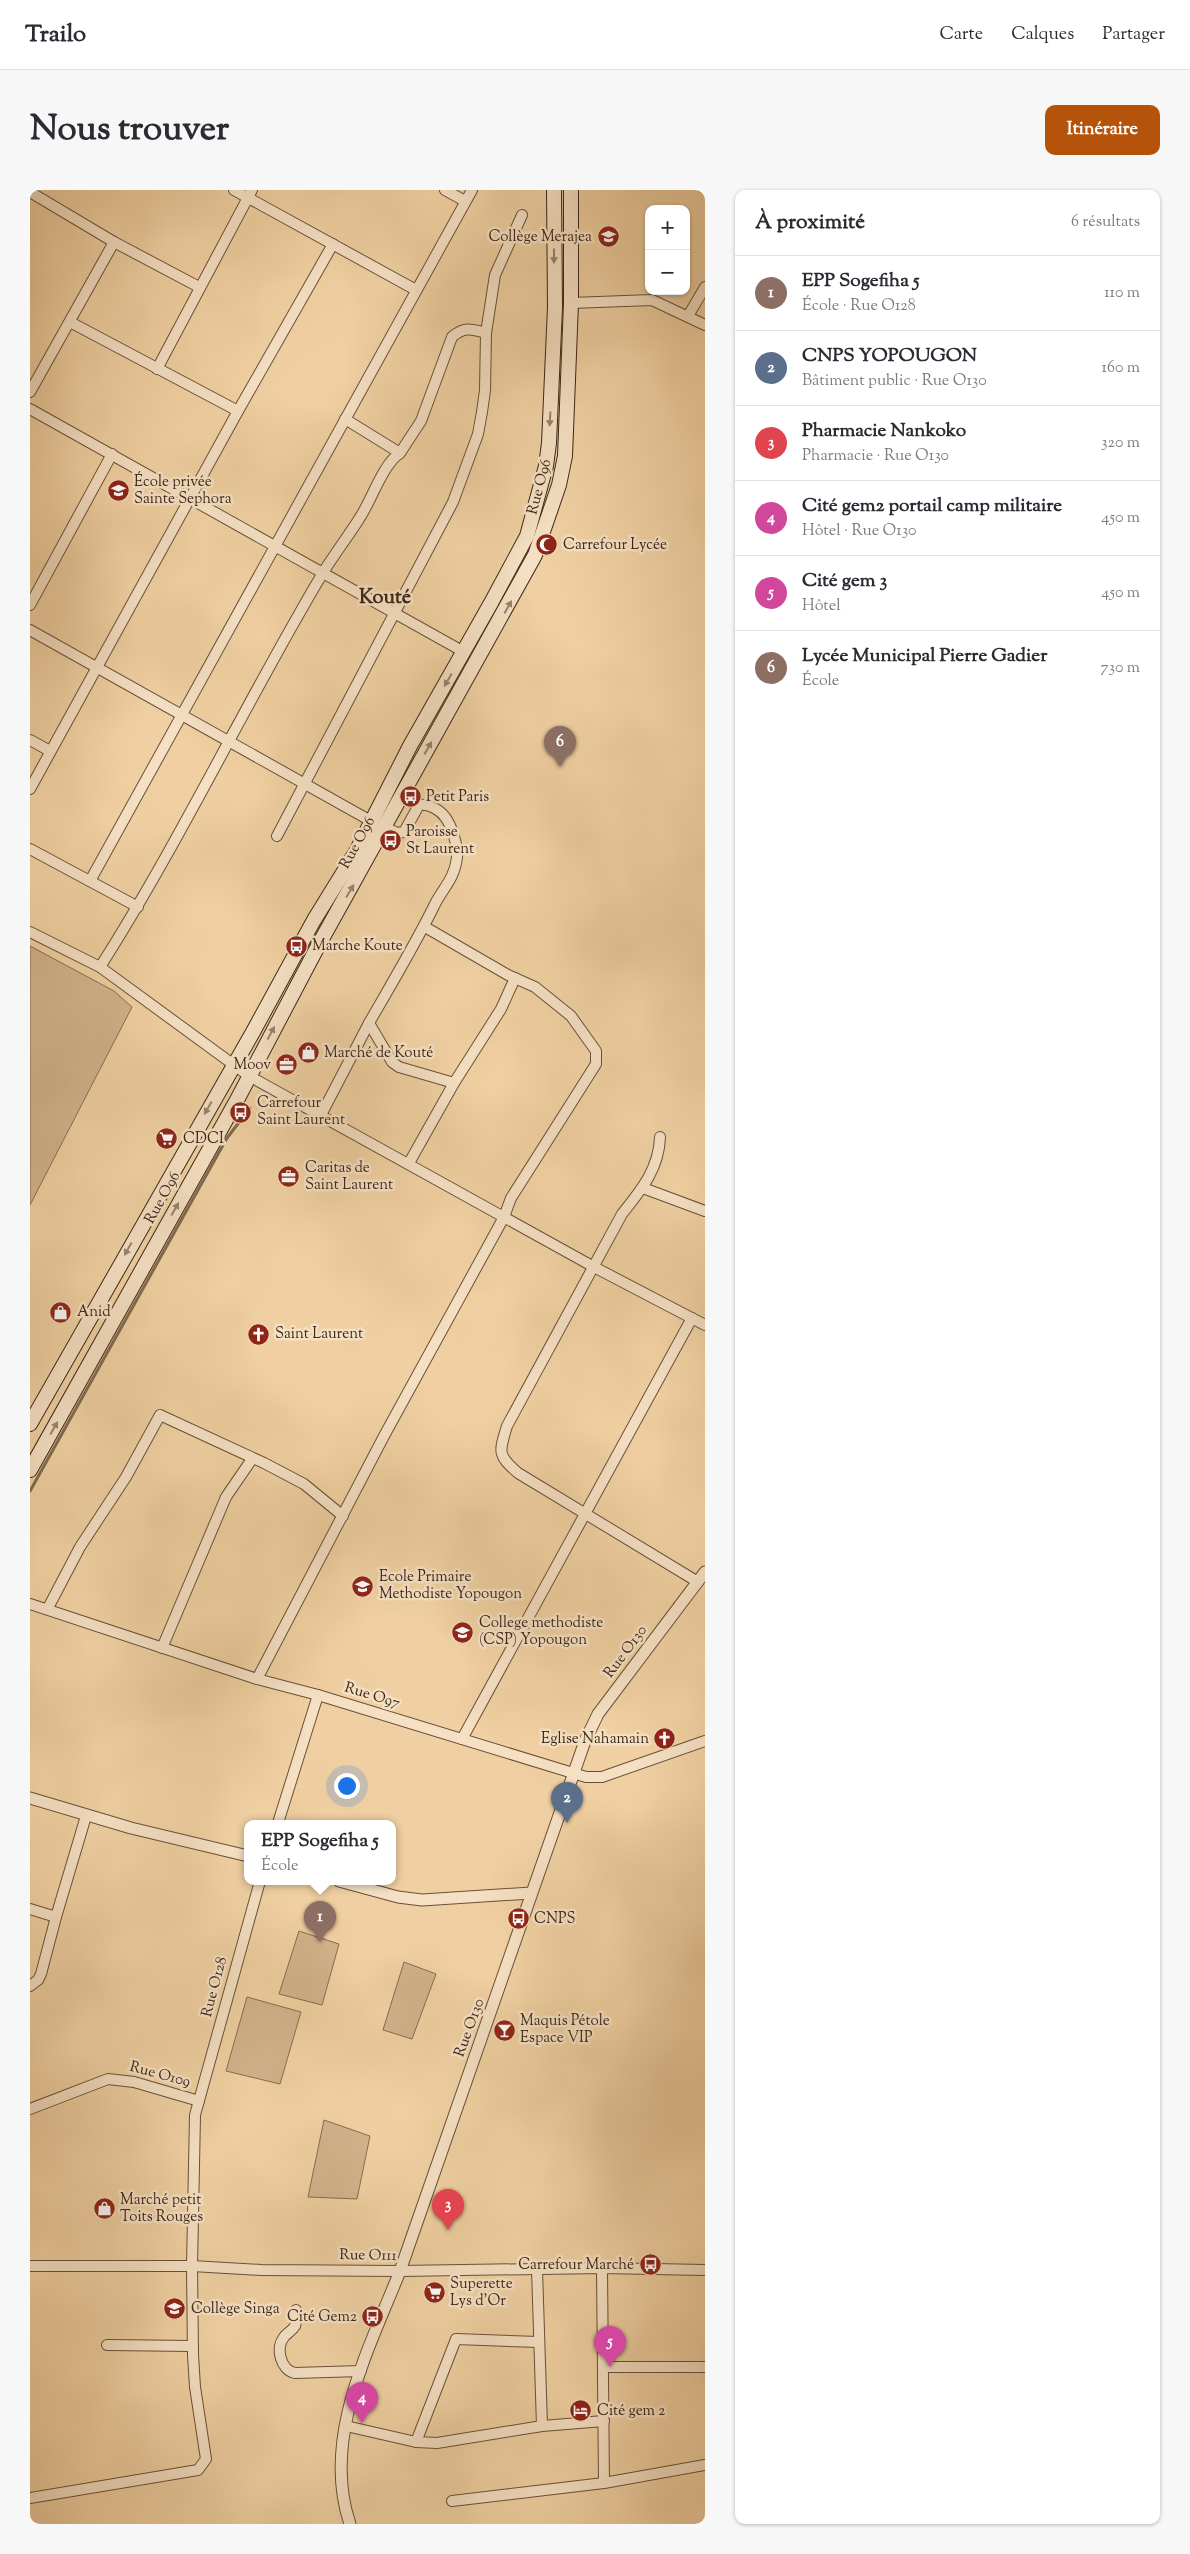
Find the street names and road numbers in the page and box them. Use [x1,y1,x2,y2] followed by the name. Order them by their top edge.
[523,457,557,517] street label: Rue O96
[335,813,381,873] street label: Rue O96
[140,1168,186,1228] street label: Rue O96
[599,1621,653,1683] street label: Rue O130
[342,1678,403,1714] street label: Rue O97
[197,1955,233,2019] street label: Rue O128
[450,1996,490,2060] street label: Rue O130
[127,2057,193,2093] street label: Rue O109
[339,2245,397,2267] street label: Rue O111

